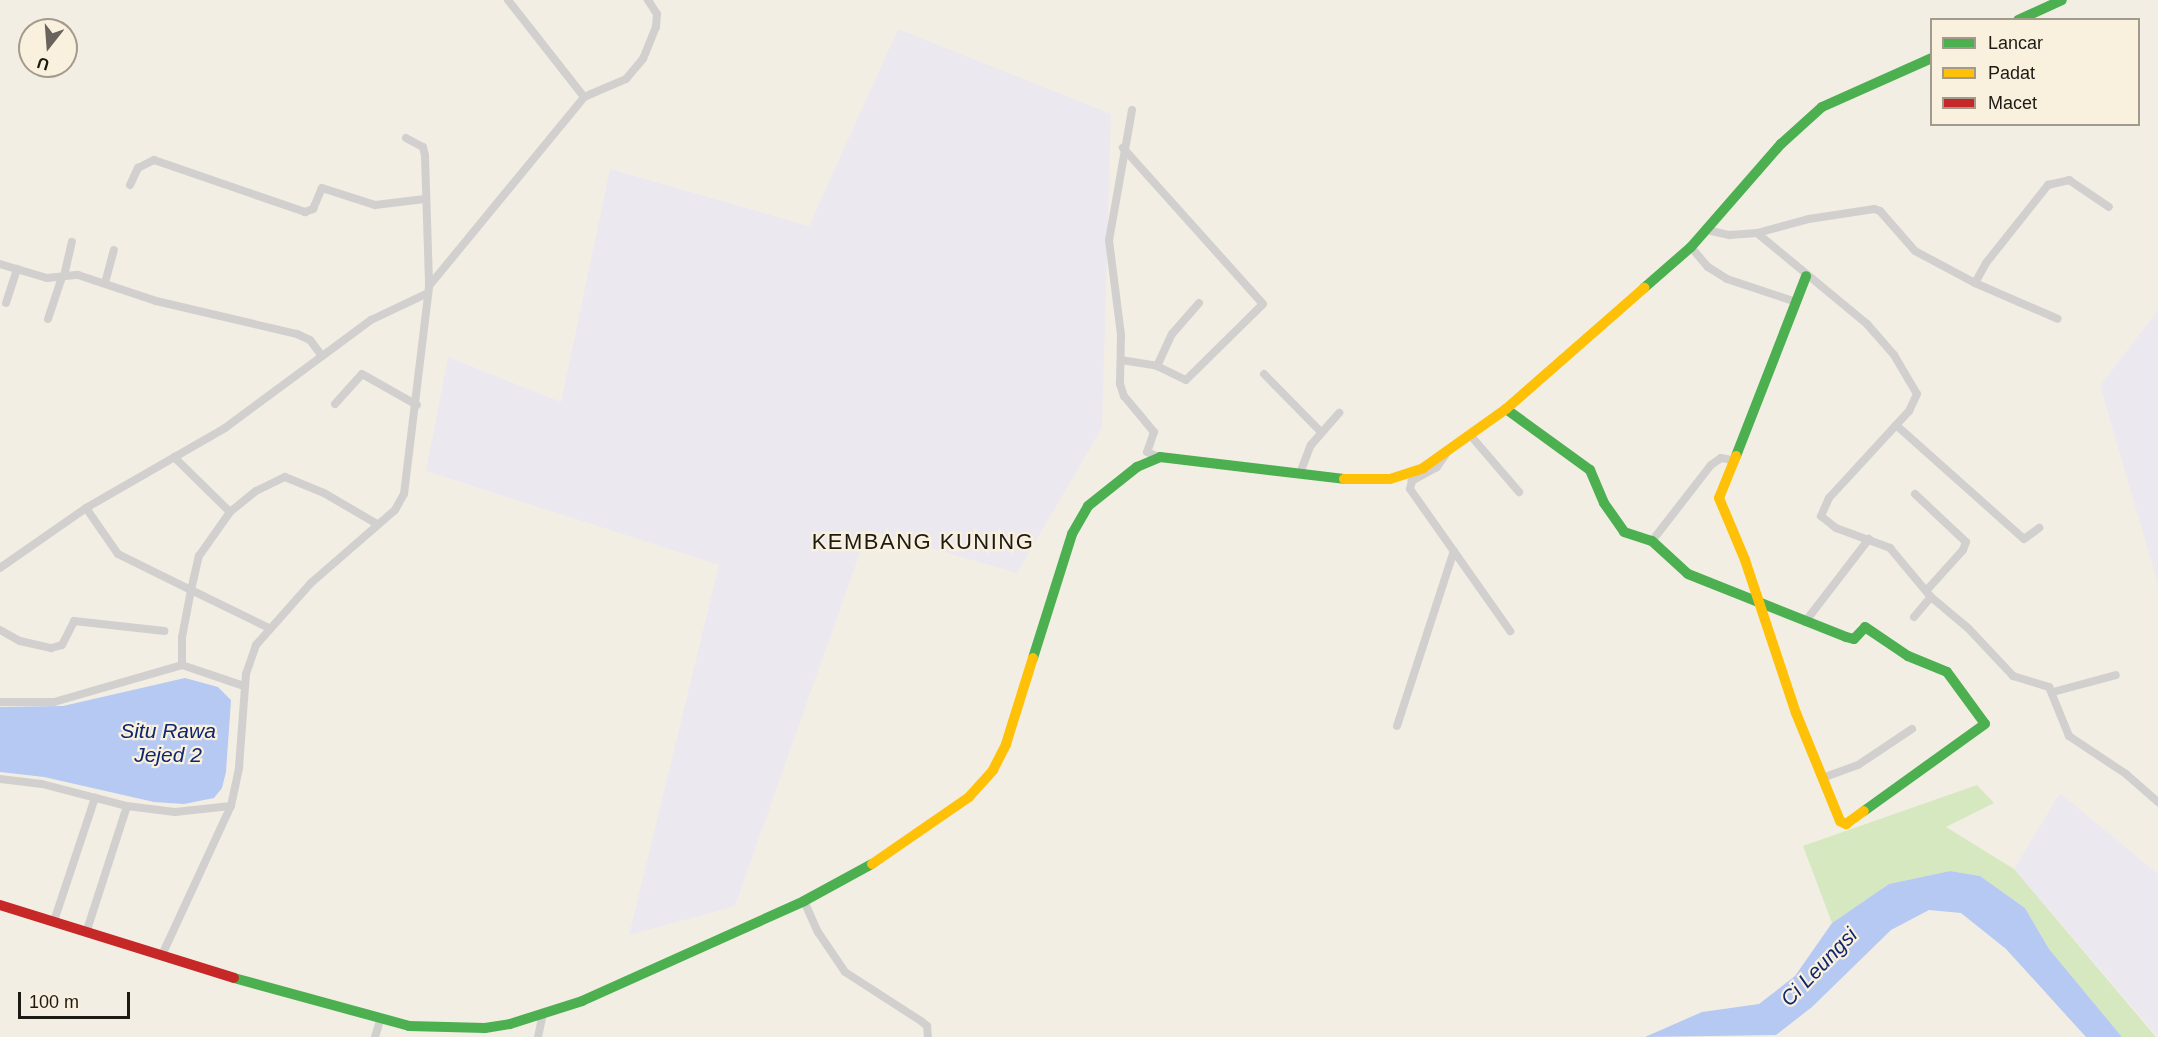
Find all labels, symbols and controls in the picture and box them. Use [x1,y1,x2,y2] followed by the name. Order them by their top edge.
[18,18,78,78] north arrow
[1930,18,2140,126] legend
[1988,33,2043,53] text: Lancar
[35,54,51,74] text: U
[1988,63,2035,83] text: Padat
[1988,93,2037,113] text: Macet
[812,529,1034,555] district label: KEMBANG KUNING
[120,718,216,768] water label: Situ Rawa Jejed 2
[1775,923,1863,1011] water label: Ci Leungsi
[21,980,134,1018] scale bar
[29,992,79,1012] text: 100 m

